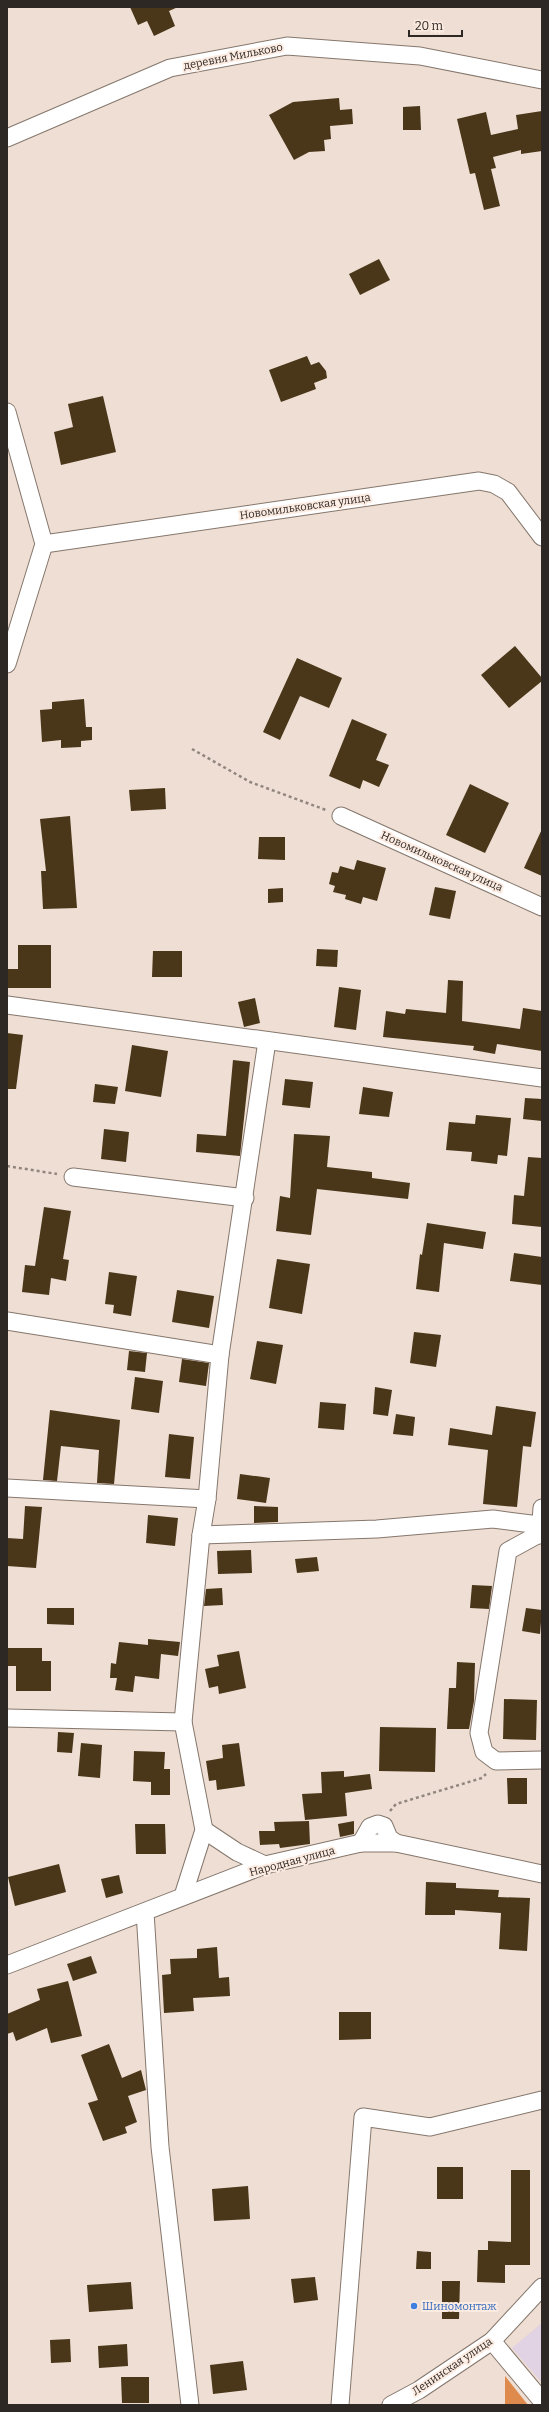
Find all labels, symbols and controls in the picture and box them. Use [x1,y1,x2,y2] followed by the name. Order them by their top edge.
[409,12,462,38] scale bar
[415,19,444,33] text: 20 m
[182,41,284,72] street label: деревня Мильково
[239,491,371,522] street label: Новомильковская улица
[379,829,505,894] street label: Новомильковская улица
[248,1844,336,1879] street label: Народная улица
[422,2300,497,2313] place label: Шиномонтаж
[409,2301,419,2311] marker: Шиномонтаж
[410,2335,495,2398] street label: Ленинская улица

